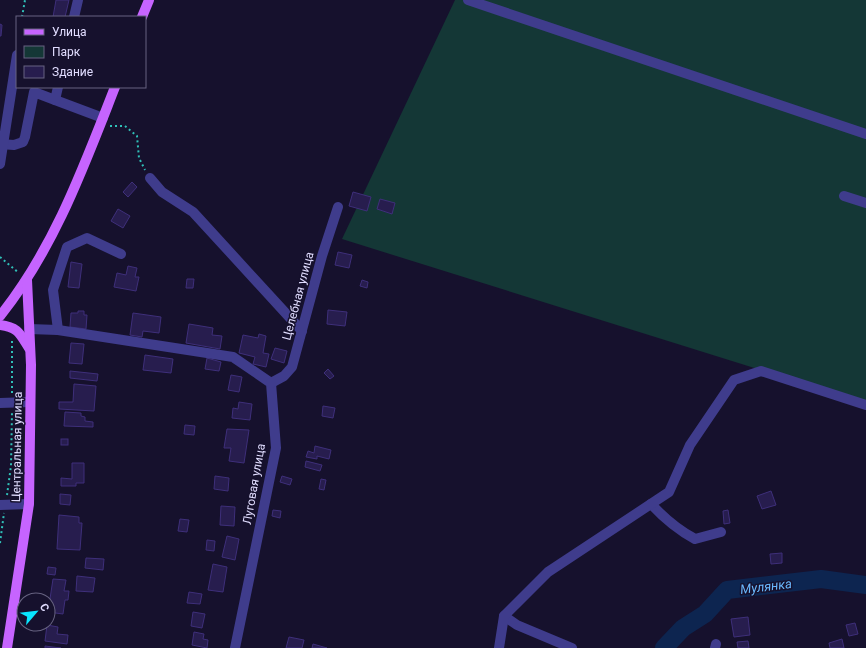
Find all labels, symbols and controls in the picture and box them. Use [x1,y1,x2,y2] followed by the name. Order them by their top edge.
[16,16,146,88] legend
[52,25,87,39] text: Улица
[52,45,81,59] text: Парк
[52,65,93,79] text: Здание
[279,250,317,342] street label: Целебная улица
[9,392,25,502] street label: Центральная улица
[240,442,268,526] street label: Луговая улица
[739,576,793,597] water label: Мулянка
[16,592,56,632] north arrow
[37,601,52,614] text: С

